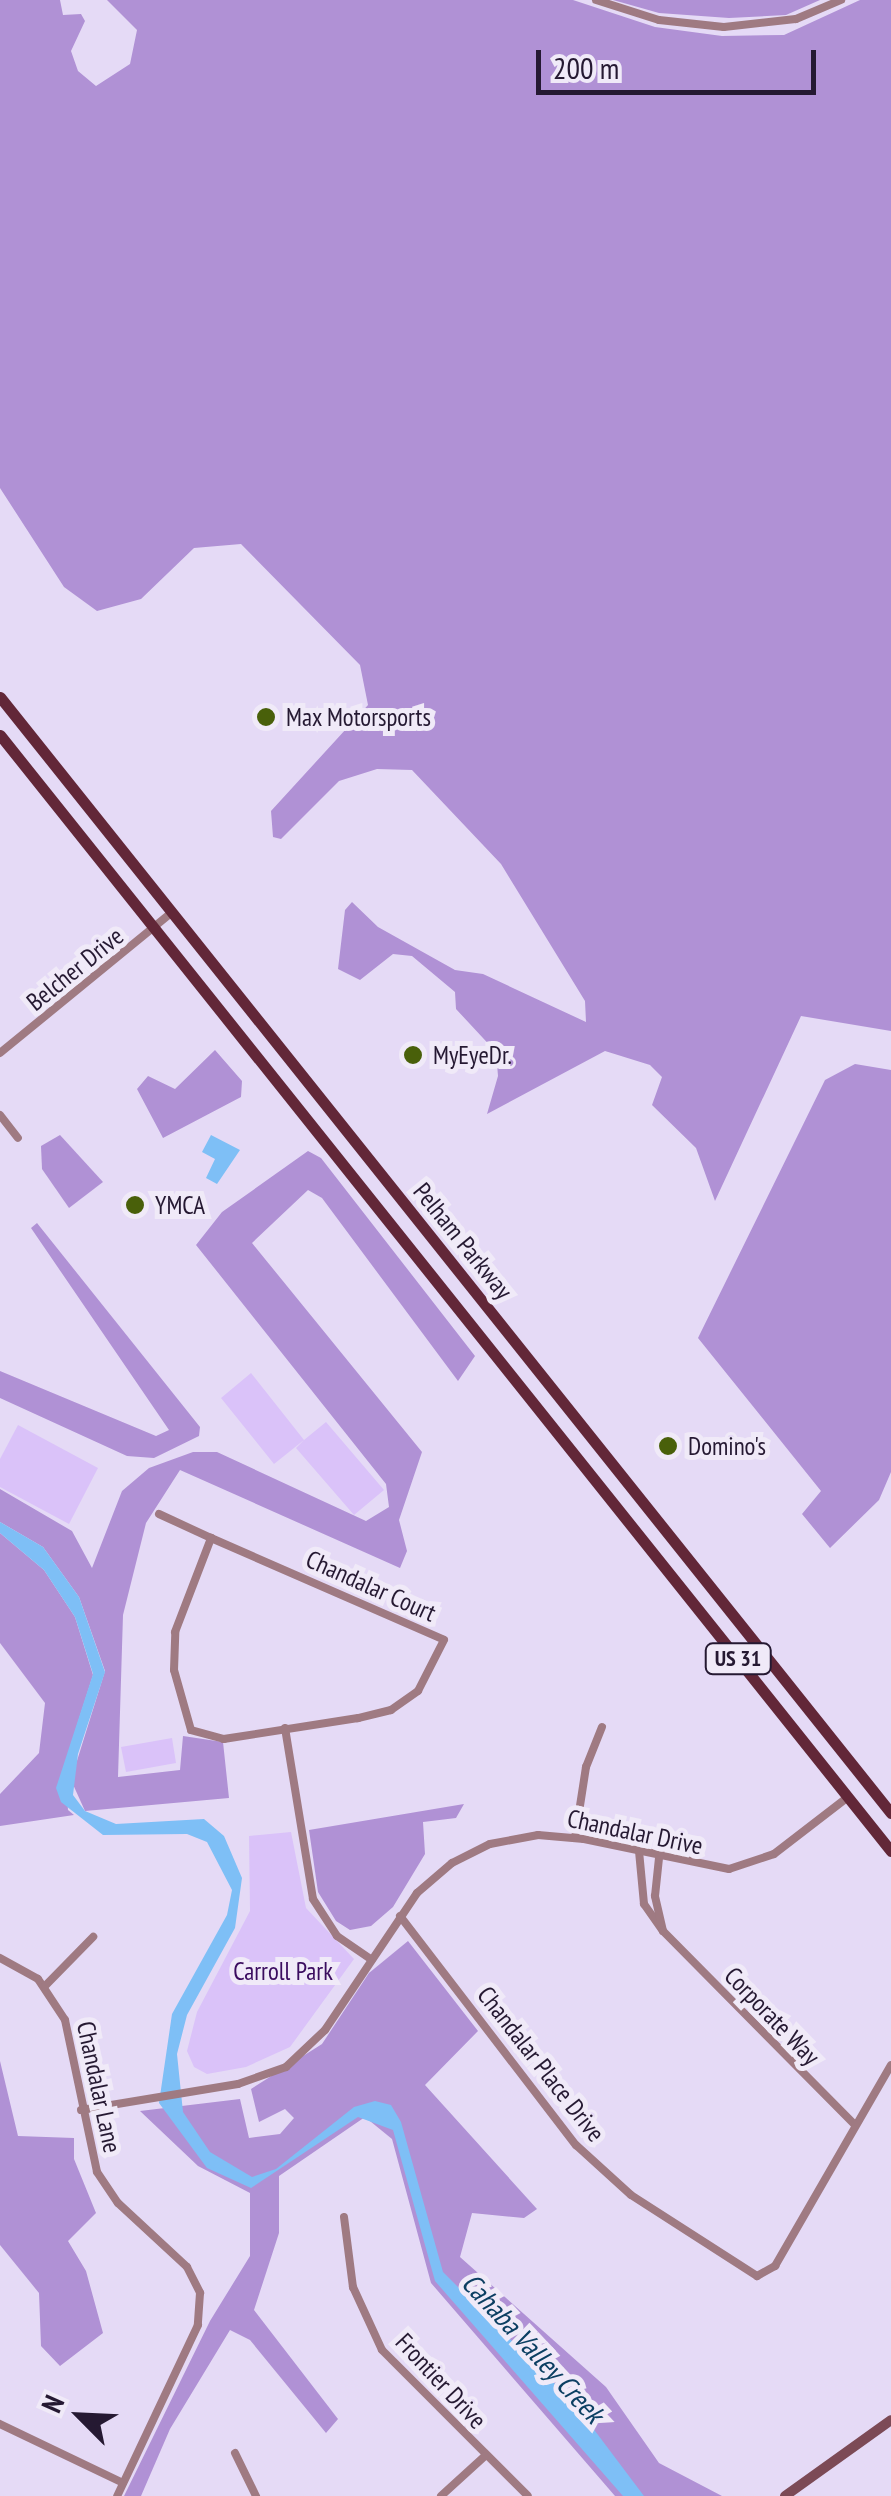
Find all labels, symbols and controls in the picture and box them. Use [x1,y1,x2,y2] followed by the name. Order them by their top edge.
[541,30,821,92] scale bar
[553,48,619,87] text: 200 m
[286,702,431,732] place label: Max Motorsports
[255,706,277,728] marker: Max Motorsports
[21,921,129,1017] street label: Belcher Drive
[433,1040,512,1070] place label: MyEyeDr.
[402,1044,424,1066] marker: MyEyeDr.
[407,1177,519,1305] street label: Pelham Parkway
[155,1190,205,1220] place label: YMCA
[124,1194,146,1216] marker: YMCA
[688,1431,766,1461] place label: Domino's
[657,1435,679,1457] marker: Domino's
[301,1544,441,1628] street label: Chandalar Court
[703,1642,773,1676] road number: US 31
[565,1803,705,1861] street label: Chandalar Drive
[233,1956,333,1986] park label: Carroll Park
[718,1961,826,2071] street label: Corporate Way
[471,1980,611,2148] street label: Chandalar Place Drive
[70,2019,128,2155] street label: Chandalar Lane
[455,2266,611,2430] water label: Cahaba Valley Creek
[389,2327,493,2435] street label: Frontier Drive
[30,2366,130,2466] north arrow
[32,2389,72,2418] text: N

